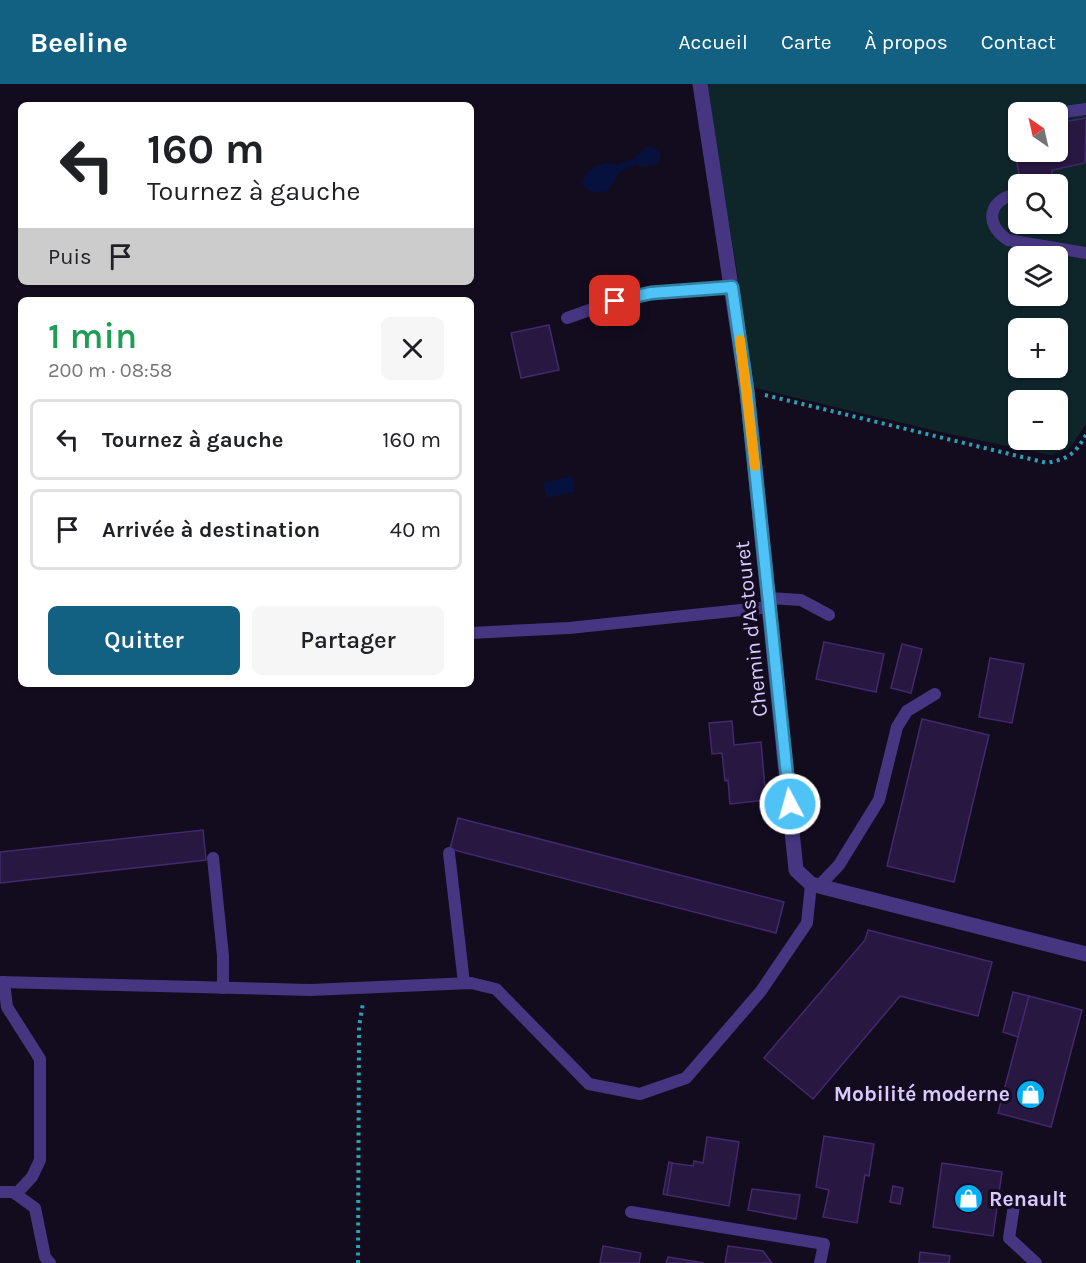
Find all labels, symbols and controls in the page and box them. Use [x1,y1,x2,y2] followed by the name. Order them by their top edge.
[30,26,128,59] text: Beeline
[679,30,748,54] text: Accueil
[781,30,832,54] text: Carte
[865,30,948,54] text: À propos
[981,30,1056,54] text: Contact
[1008,102,1068,162] north arrow
[1008,102,1068,450] map controls
[147,124,265,174] text: 160 m
[48,126,126,204] icon: left
[1008,174,1068,234] button: search
[147,175,360,207] text: Tournez à gauche
[104,240,137,273] icon: arrive
[48,244,92,270] text: Puis
[1008,246,1068,306] button: layers
[589,275,640,326] pin
[598,284,631,317] icon: arrive
[48,315,137,357] text: 1 min
[381,317,444,380] button: close
[1008,318,1068,378] button: +
[48,359,172,382] text: 200 m · 08:58
[1008,390,1068,450] button: −
[51,423,84,456] icon: left
[102,427,283,453] text: Tournez à gauche
[382,427,441,453] text: 160 m
[51,513,84,546] icon: arrive
[102,517,320,543] text: Arrivée à destination
[390,517,441,543] text: 40 m
[730,540,772,718] street label: Chemin d'Astouret
[48,606,240,675] button: Quitter
[252,606,444,675] button: Partager
[758,772,822,836] position arrow
[1015,1078,1047,1110] shop icon: Mobilité moderne
[834,1082,1010,1106] place label: Mobilité moderne
[952,1183,984,1215] shop icon: Renault
[989,1187,1067,1211] place label: Renault

